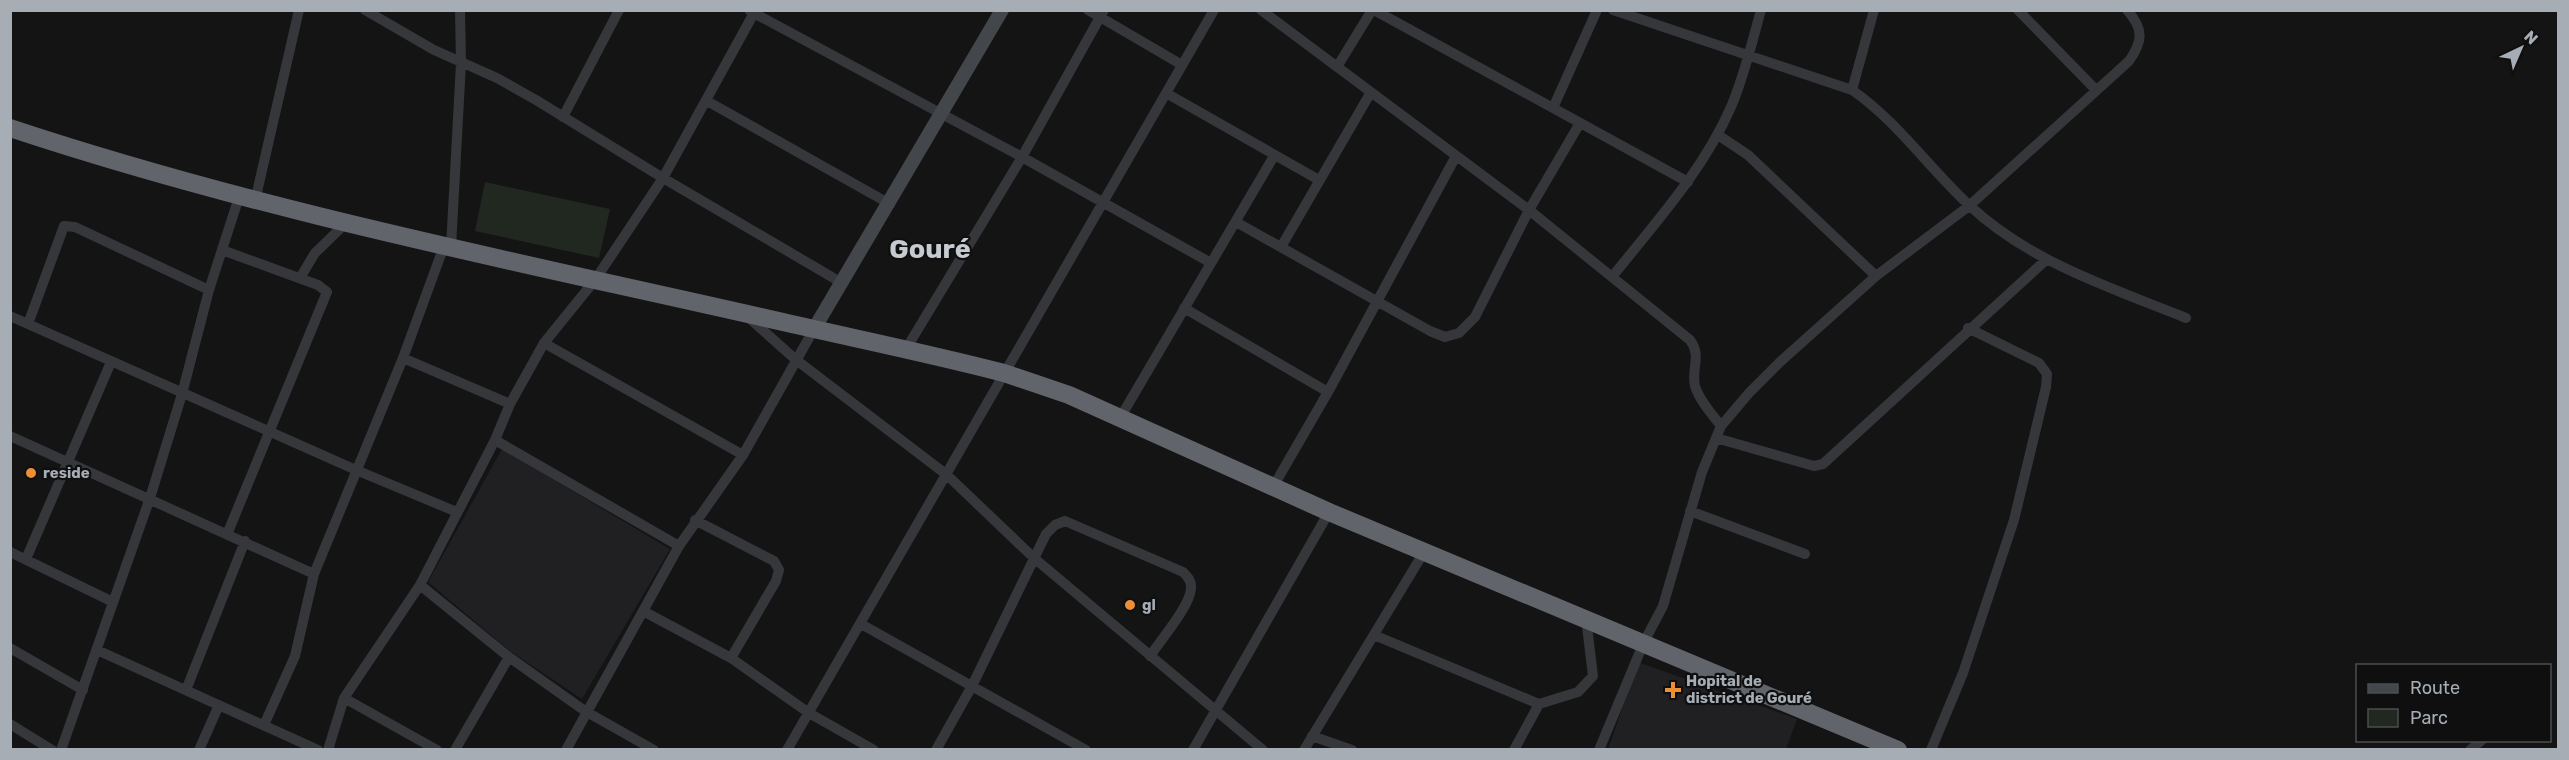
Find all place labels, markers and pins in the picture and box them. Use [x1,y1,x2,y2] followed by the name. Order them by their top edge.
[43,464,90,482] place label: reside
[24,466,38,480] marker: reside
[1142,596,1156,614] place label: gl
[1123,598,1137,612] marker: gl
[1686,672,1812,707] place label: Hopital de district de Gouré
[1664,681,1682,699] marker: Hopital de district de Gouré

